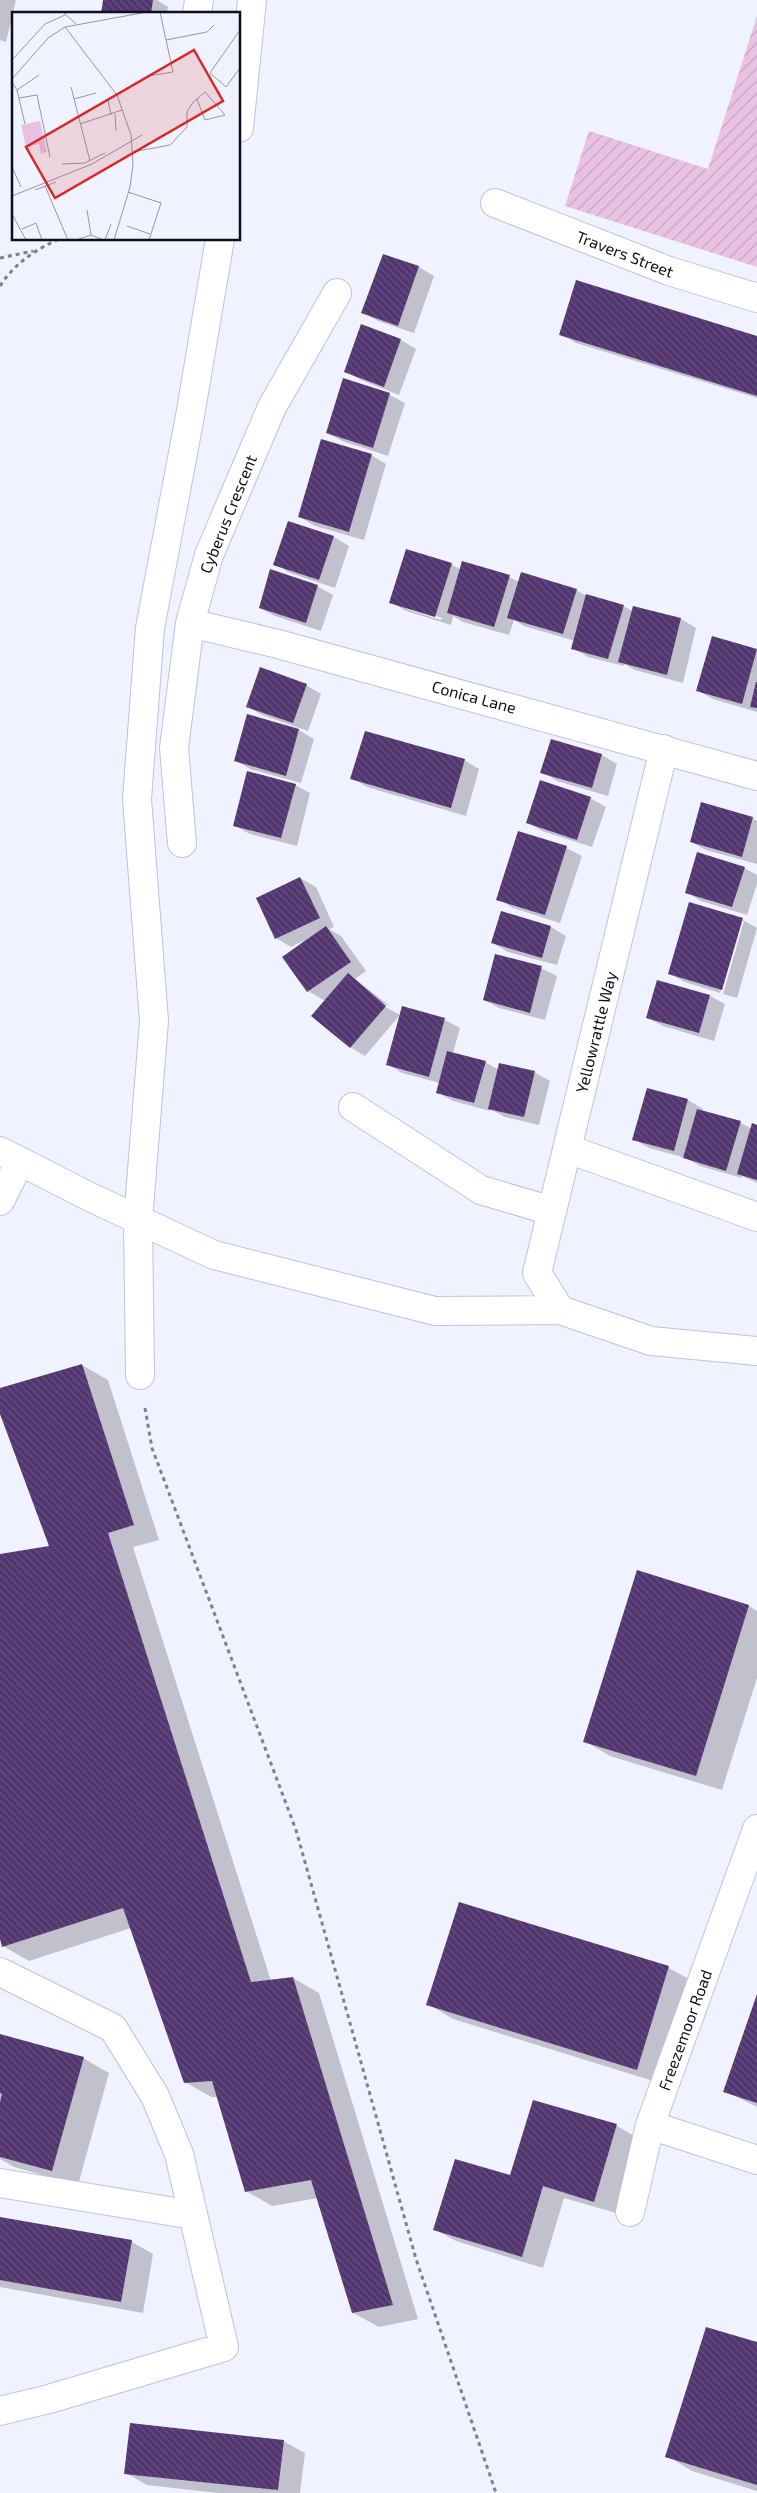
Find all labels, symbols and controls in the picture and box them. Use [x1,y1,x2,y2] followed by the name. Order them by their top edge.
[12,12,240,240] inset map
[574,226,676,281] street label: Travers Street
[195,452,260,576] street label: Cyberus Crescent
[430,676,518,717] street label: Conica Lane
[571,969,620,1095] street label: Yellowrattle Way
[654,1967,715,2093] street label: Freezemoor Road

